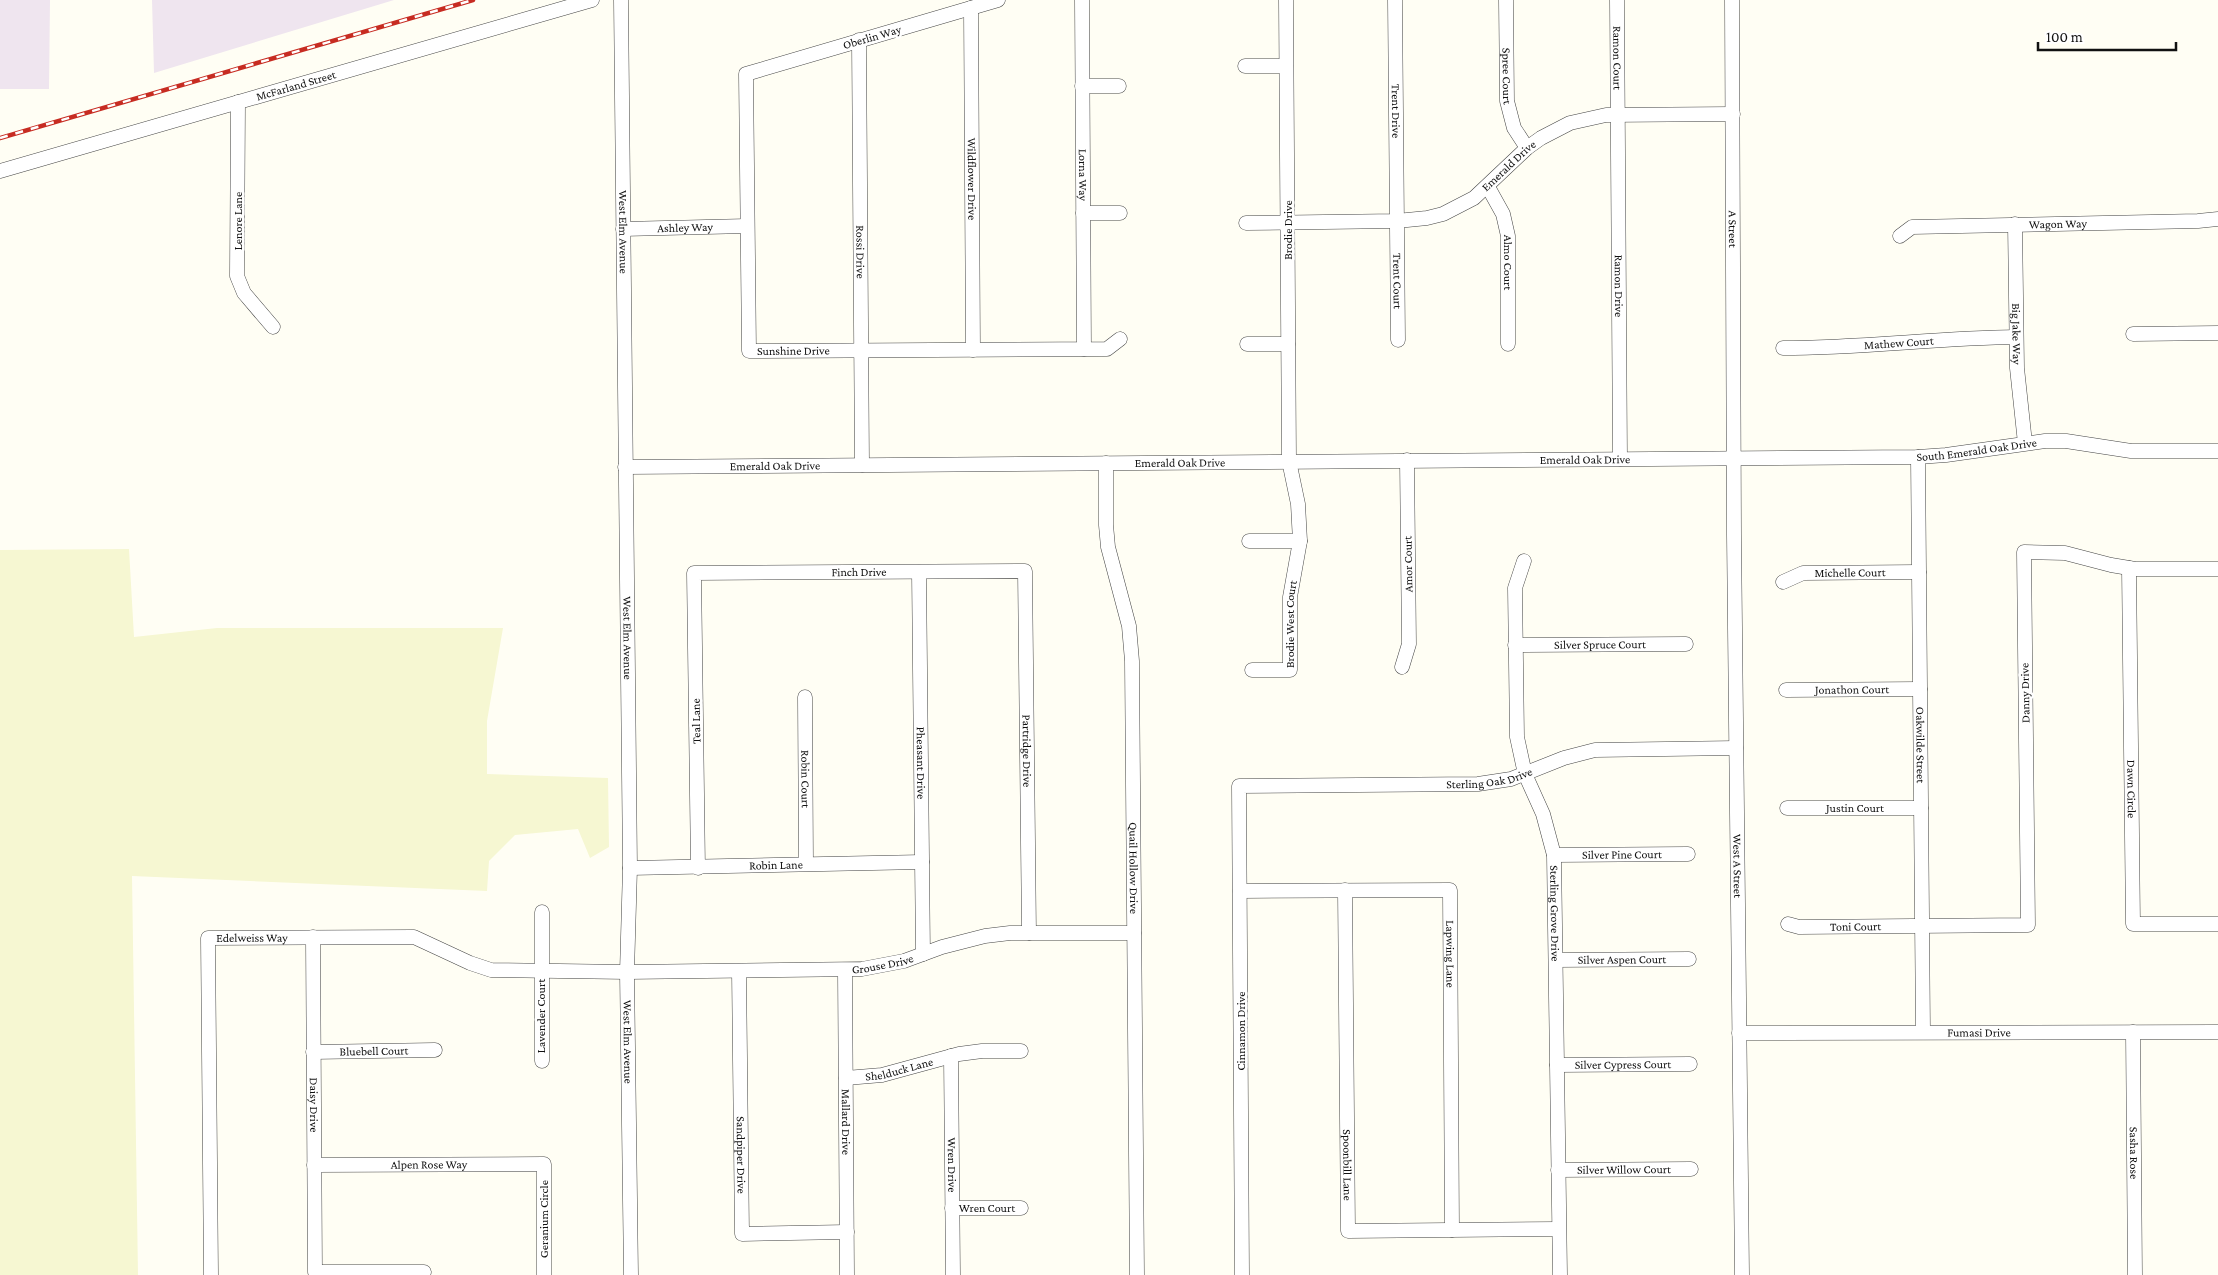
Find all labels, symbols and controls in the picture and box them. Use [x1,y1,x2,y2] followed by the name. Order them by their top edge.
[2038,20,2176,52] scale bar
[841,22,903,52] street label: Oberlin Way
[1610,26,1625,91] street label: Ramon Court
[2046,29,2083,45] text: 100 m
[1499,48,1515,107] street label: Spree Court
[254,67,338,104] street label: McFarland Street
[1389,84,1403,138] street label: Trent Drive
[1479,137,1538,194] street label: Emerald Drive
[965,138,979,220] street label: Wildflower Drive
[1076,149,1090,202] street label: Lorna Way
[616,190,631,274] street label: West Elm Avenue
[231,192,245,250] street label: Lenore Lane
[1281,200,1295,260] street label: Brodie Drive
[1726,210,1740,249] street label: A Street
[2029,216,2088,232] street label: Wagon Way
[657,220,713,235] street label: Ashley Way
[853,225,868,279] street label: Rossi Drive
[1501,235,1515,291] street label: Almo Court
[1390,253,1405,310] street label: Trent Court
[1612,255,1626,317] street label: Ramon Drive
[2009,303,2024,365] street label: Big Jake Way
[1864,334,1935,352] street label: Mathew Court
[757,344,830,358] street label: Sunshine Drive
[1916,435,2038,464] street label: South Emerald Oak Drive
[1540,452,1630,467] street label: Emerald Oak Drive
[1135,455,1225,470] street label: Emerald Oak Drive
[730,458,820,473] street label: Emerald Oak Drive
[1400,535,1415,592] street label: Amor Court
[831,565,887,579] street label: Finch Drive
[1814,565,1887,580] street label: Michelle Court
[1283,578,1300,668] street label: Brodie West Court
[620,596,635,680] street label: West Elm Avenue
[1554,637,1647,652] street label: Silver Spruce Court
[2017,663,2033,723] street label: Danny Drive
[1814,682,1890,697] street label: Jonathon Court
[689,698,703,744] street label: Teal Lane
[1913,707,1928,784] street label: Oakwilde Street
[1020,714,1034,787] street label: Partridge Drive
[914,727,928,799] street label: Pheasant Drive
[798,750,813,809] street label: Robin Court
[2124,760,2139,818] street label: Dawn Circle
[1446,764,1534,791] street label: Sterling Oak Drive
[1825,801,1885,815] street label: Justin Court
[1126,822,1141,914] street label: Quail Hollow Drive
[1730,834,1745,899] street label: West A Street
[1582,847,1663,862] street label: Silver Pine Court
[749,857,803,873] street label: Robin Lane
[1547,865,1563,962] street label: Sterling Grove Drive
[1830,919,1882,934] street label: Toni Court
[1443,920,1458,988] street label: Lapwing Lane
[216,931,288,945] street label: Edelweiss Way
[852,951,915,976] street label: Grouse Drive
[1578,952,1667,967] street label: Silver Aspen Court
[534,978,548,1053] street label: Lavender Court
[1234,991,1248,1071] street label: Cinnamon Drive
[620,1000,635,1084] street label: West Elm Avenue
[1947,1025,2011,1040] street label: Fumasi Drive
[339,1043,410,1059] street label: Bluebell Court
[865,1054,935,1083] street label: Shelduck Lane
[1575,1057,1672,1072] street label: Silver Cypress Court
[307,1077,321,1133] street label: Daisy Drive
[839,1089,853,1155] street label: Mallard Drive
[734,1116,749,1194] street label: Sandpiper Drive
[2127,1127,2141,1179] street label: Sasha Rose
[1340,1129,1355,1201] street label: Spoonbill Lane
[945,1137,959,1193] street label: Wren Drive
[391,1157,468,1172] street label: Alpen Rose Way
[1577,1162,1672,1177] street label: Silver Willow Court
[537,1180,551,1258] street label: Geranium Circle
[959,1201,1016,1215] street label: Wren Court

